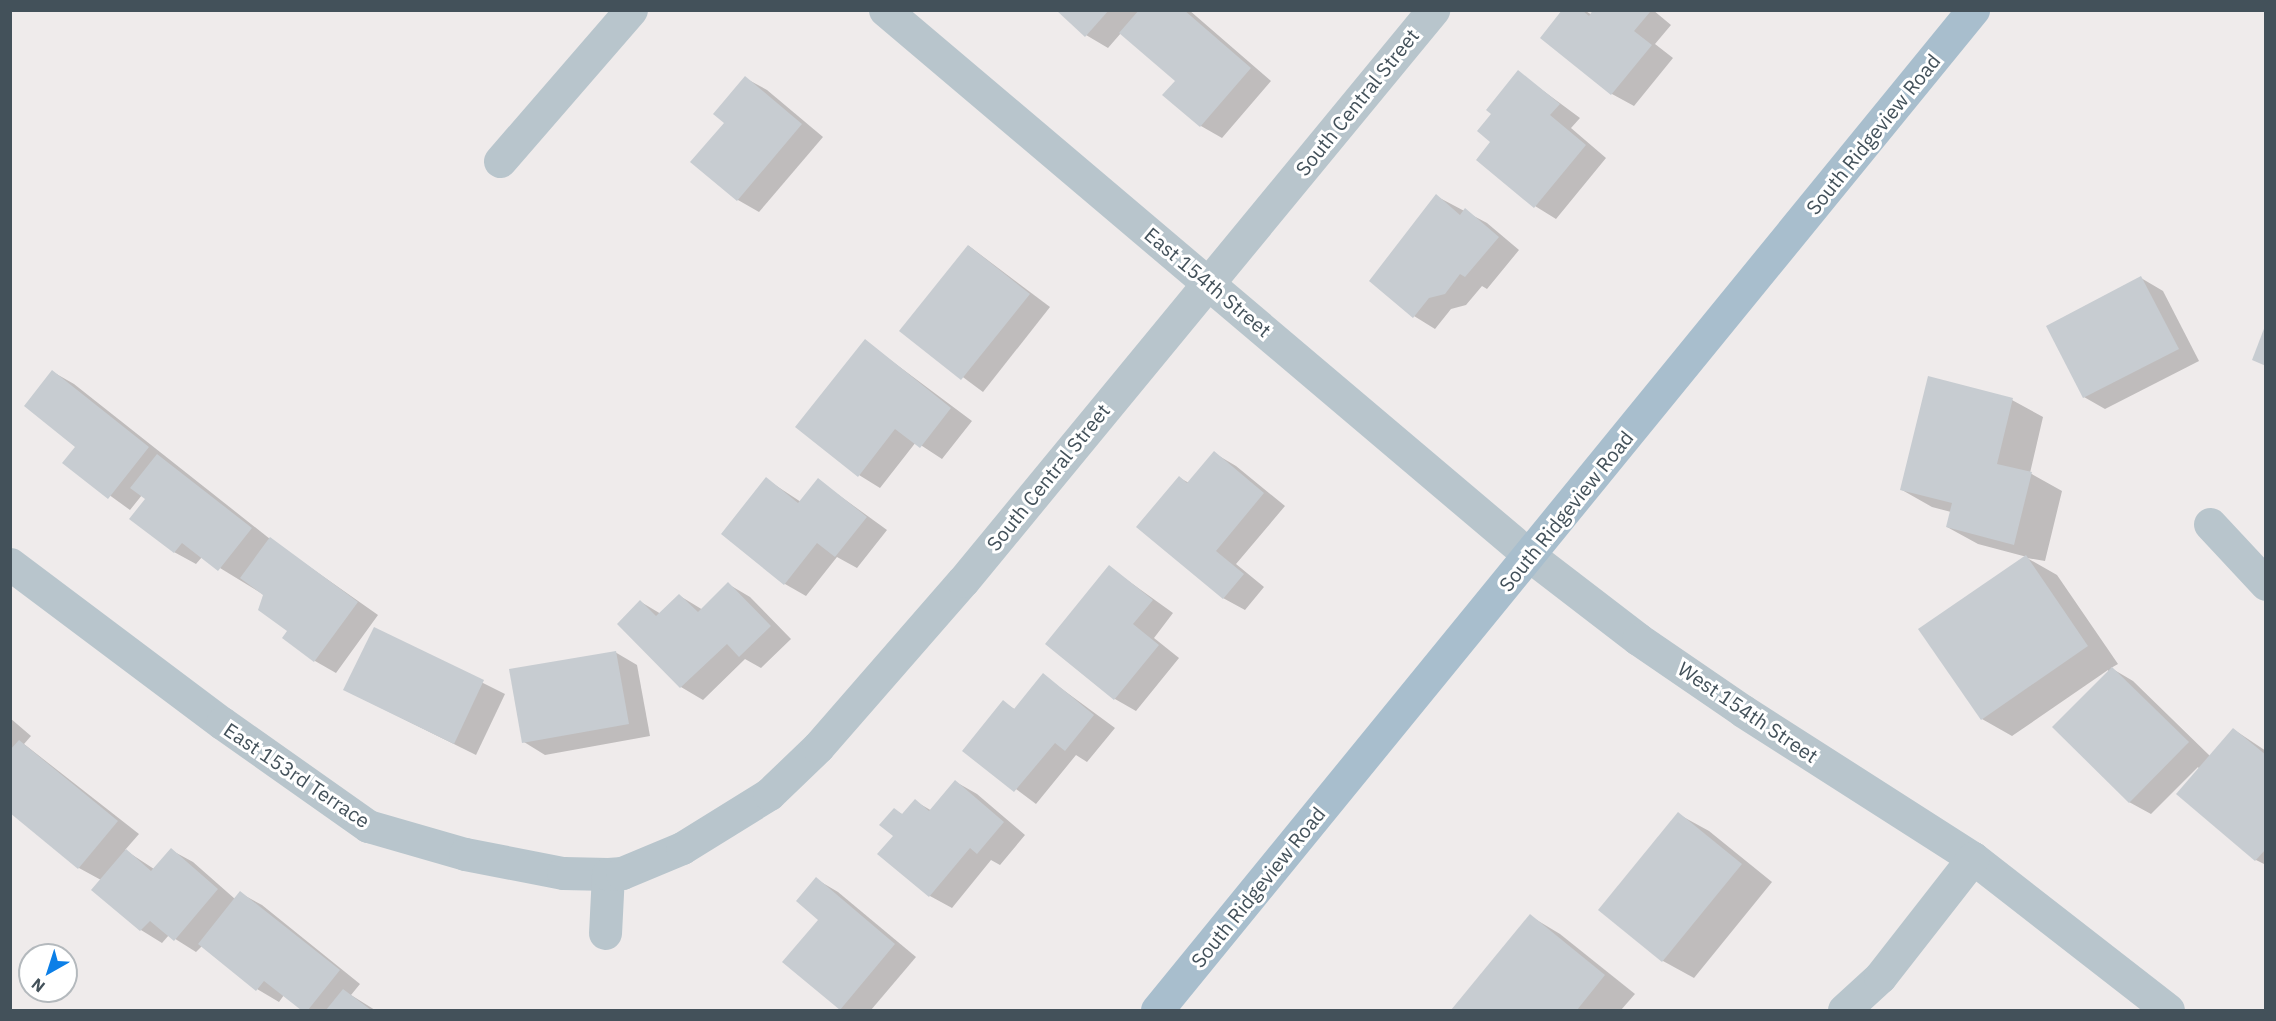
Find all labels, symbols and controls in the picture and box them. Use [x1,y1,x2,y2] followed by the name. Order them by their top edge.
[1290,24,1424,180] street label: South Central Street
[1801,49,1945,219] street label: South Ridgeview Road
[1140,222,1276,342] street label: East 154th Street
[981,399,1115,555] street label: South Central Street
[1494,426,1638,596] street label: South Ridgeview Road
[1673,656,1823,768] street label: West 154th Street
[220,717,374,833] street label: East 153rd Terrace
[1186,802,1330,972] street label: South Ridgeview Road
[18,943,78,1003] north arrow
[27,974,49,997] text: N

